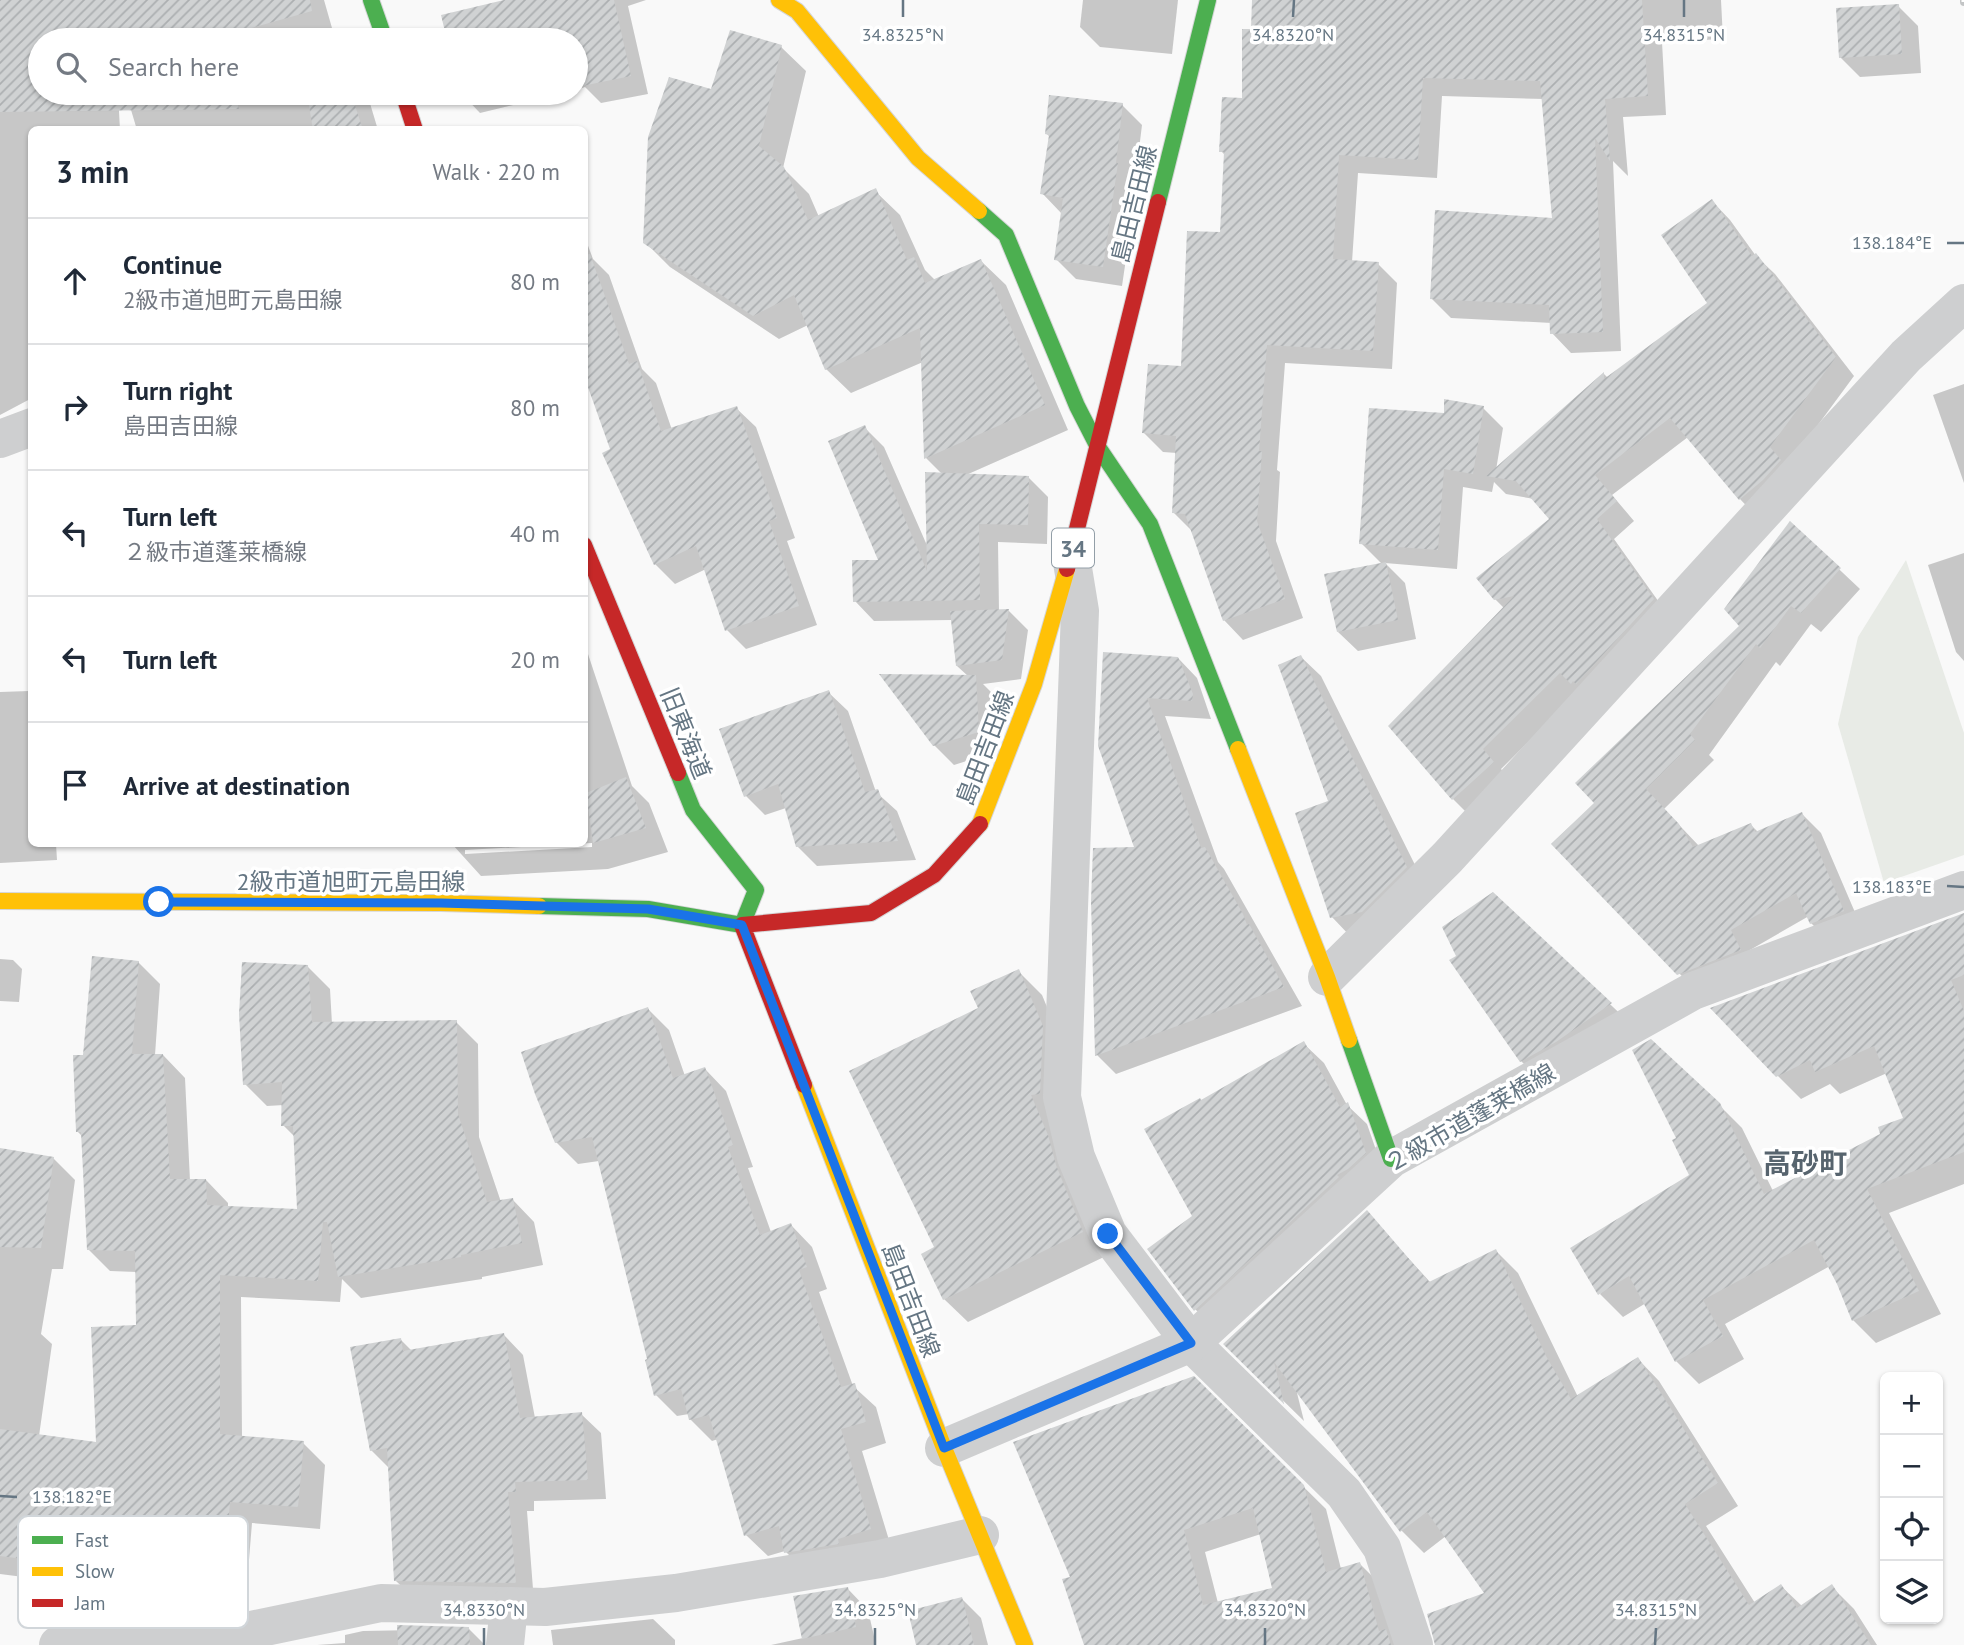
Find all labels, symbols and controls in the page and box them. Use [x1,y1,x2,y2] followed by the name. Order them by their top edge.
[862,23,944,46] text: 34.8325°N
[1252,23,1334,46] text: 34.8320°N
[1643,23,1725,46] text: 34.8315°N
[28,28,588,105] search box
[52,48,90,86] icon: search
[108,50,239,83] text: Search here
[1104,142,1164,266] street label: 島田吉田線
[56,152,129,191] text: 3 min
[433,157,560,186] text: Walk · 220 m
[1852,231,1932,254] text: 138.184°E
[123,248,222,281] text: Continue
[56,262,94,300] icon: ahead
[510,267,560,296] text: 80 m
[123,285,343,314] text: 2級市道旭町元島田線
[123,374,232,407] text: Turn right
[56,388,94,426] icon: right
[510,393,560,422] text: 80 m
[123,411,238,440] text: 島田吉田線
[123,500,217,533] text: Turn left
[56,514,94,552] icon: left
[510,519,560,548] text: 40 m
[1052,528,1094,568] road number: 34
[123,537,307,566] text: ２級市道蓬莱橋線
[56,640,94,678] icon: left
[123,643,217,676] text: Turn left
[510,645,560,674] text: 20 m
[654,683,718,783] street label: 旧東海道
[949,686,1021,810] street label: 島田吉田線
[56,766,94,804] icon: arrive
[123,769,350,802] text: Arrive at destination
[236,866,466,897] street label: 2級市道旭町元島田線
[1852,875,1932,898] text: 138.183°E
[143,886,174,917] route start
[1379,1057,1561,1179] street label: ２級市道蓬莱橋線
[1763,1144,1847,1181] district label: 高砂町
[1092,1218,1123,1249] route end
[875,1238,947,1362] street label: 島田吉田線
[1880,1372,1943,1624] map controls
[1880,1372,1943,1435] button: +
[1880,1435,1943,1498] button: −
[32,1485,112,1508] text: 138.182°E
[1880,1498,1943,1561] button: locate
[18,1516,248,1628] legend
[75,1528,109,1552] text: Fast
[75,1559,115,1583] text: Slow
[1880,1561,1943,1624] button: layers
[74,1591,105,1615] text: Jam
[443,1598,525,1621] text: 34.8330°N
[834,1598,916,1621] text: 34.8325°N
[1224,1598,1306,1621] text: 34.8320°N
[1615,1598,1697,1621] text: 34.8315°N

